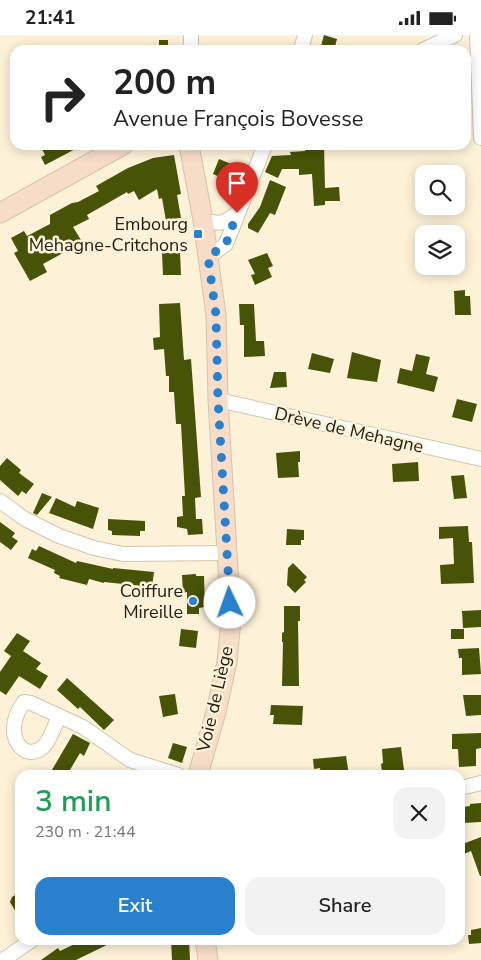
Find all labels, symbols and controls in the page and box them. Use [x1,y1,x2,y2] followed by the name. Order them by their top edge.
[25,5,75,31] text: 21:41
[113,59,216,106] text: 200 m
[30,65,95,130] icon: right
[113,104,364,134] text: Avenue François Bovesse
[216,162,258,213] pin
[415,165,465,275] map controls
[415,165,465,215] button: search
[223,169,251,197] icon: arrive
[29,212,188,257] place label: Embourg Mehagne-Critchons
[415,225,465,275] button: layers
[192,228,204,240] marker: Embourg Mehagne-Critchons
[272,401,426,459] street label: Drève de Mehagne
[203,576,255,628] position arrow
[120,579,183,624] place label: Coiffure Mireille
[187,595,199,607] marker: Coiffure Mireille
[191,644,239,755] street label: Voie de Liège
[35,781,111,822] text: 3 min
[393,787,445,839] button: close
[35,821,136,843] text: 230 m · 21:44
[35,877,235,935] button: Exit
[245,877,445,935] button: Share

